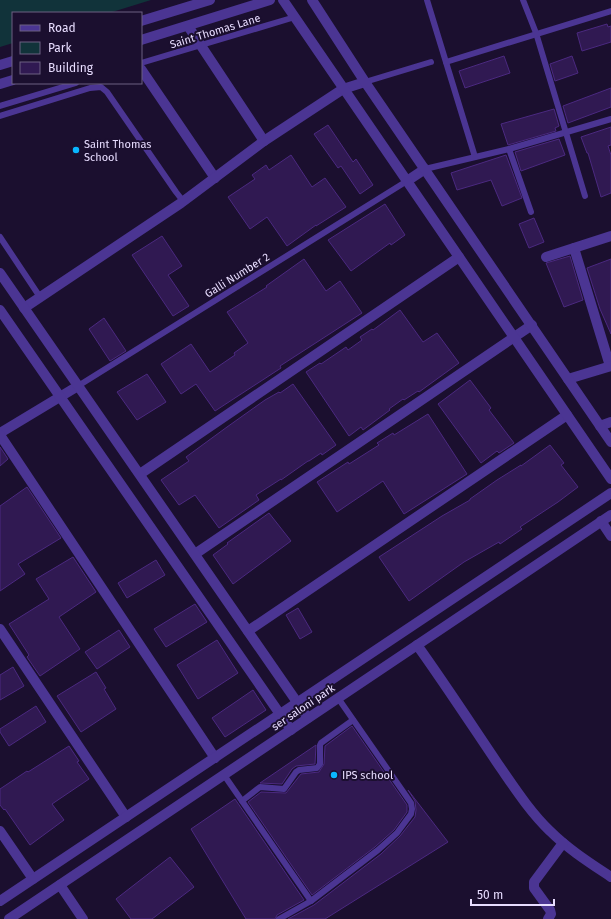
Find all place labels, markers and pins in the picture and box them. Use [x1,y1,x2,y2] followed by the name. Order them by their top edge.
[84,138,151,164] place label: Saint Thomas School
[71,145,81,155] marker: Saint Thomas School
[342,769,393,782] place label: IPS school
[329,770,339,780] marker: IPS school

